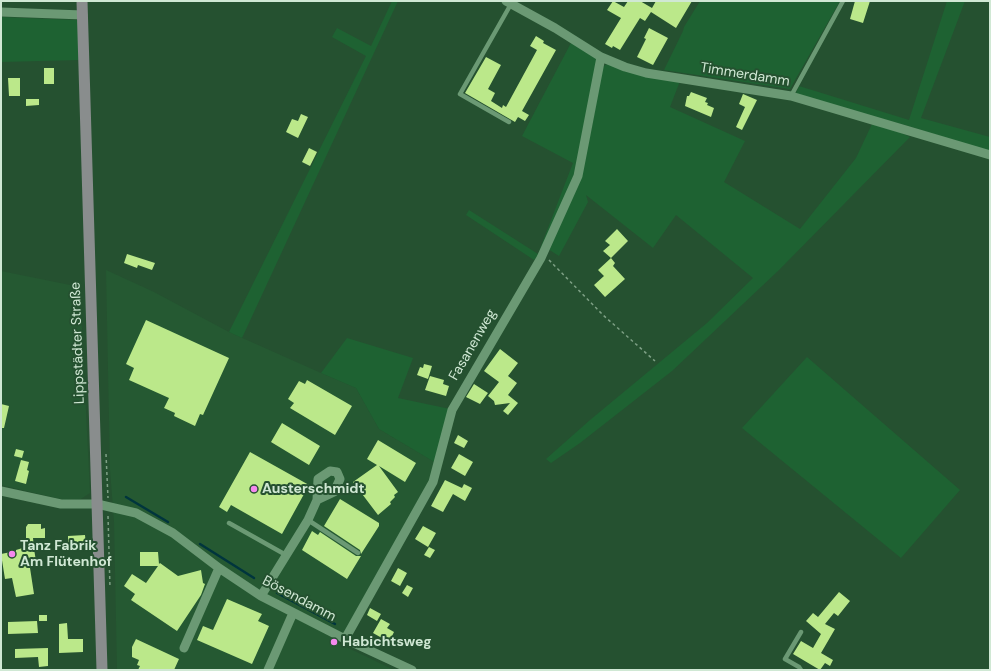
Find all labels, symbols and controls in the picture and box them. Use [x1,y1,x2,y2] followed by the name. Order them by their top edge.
[699,60,791,90] street label: Timmerdamm
[67,282,89,404] street label: Lippstädter Straße
[446,306,500,384] street label: Fasanenweg
[262,481,365,497] place label: Austerschmidt
[249,484,259,494] marker: Austerschmidt
[20,538,112,570] place label: Tanz Fabrik Am Flütenhof
[7,549,17,559] marker: Tanz Fabrik Am Flütenhof
[259,573,339,625] street label: Bösendamm
[342,634,431,650] place label: Habichtsweg
[329,637,339,647] marker: Habichtsweg

